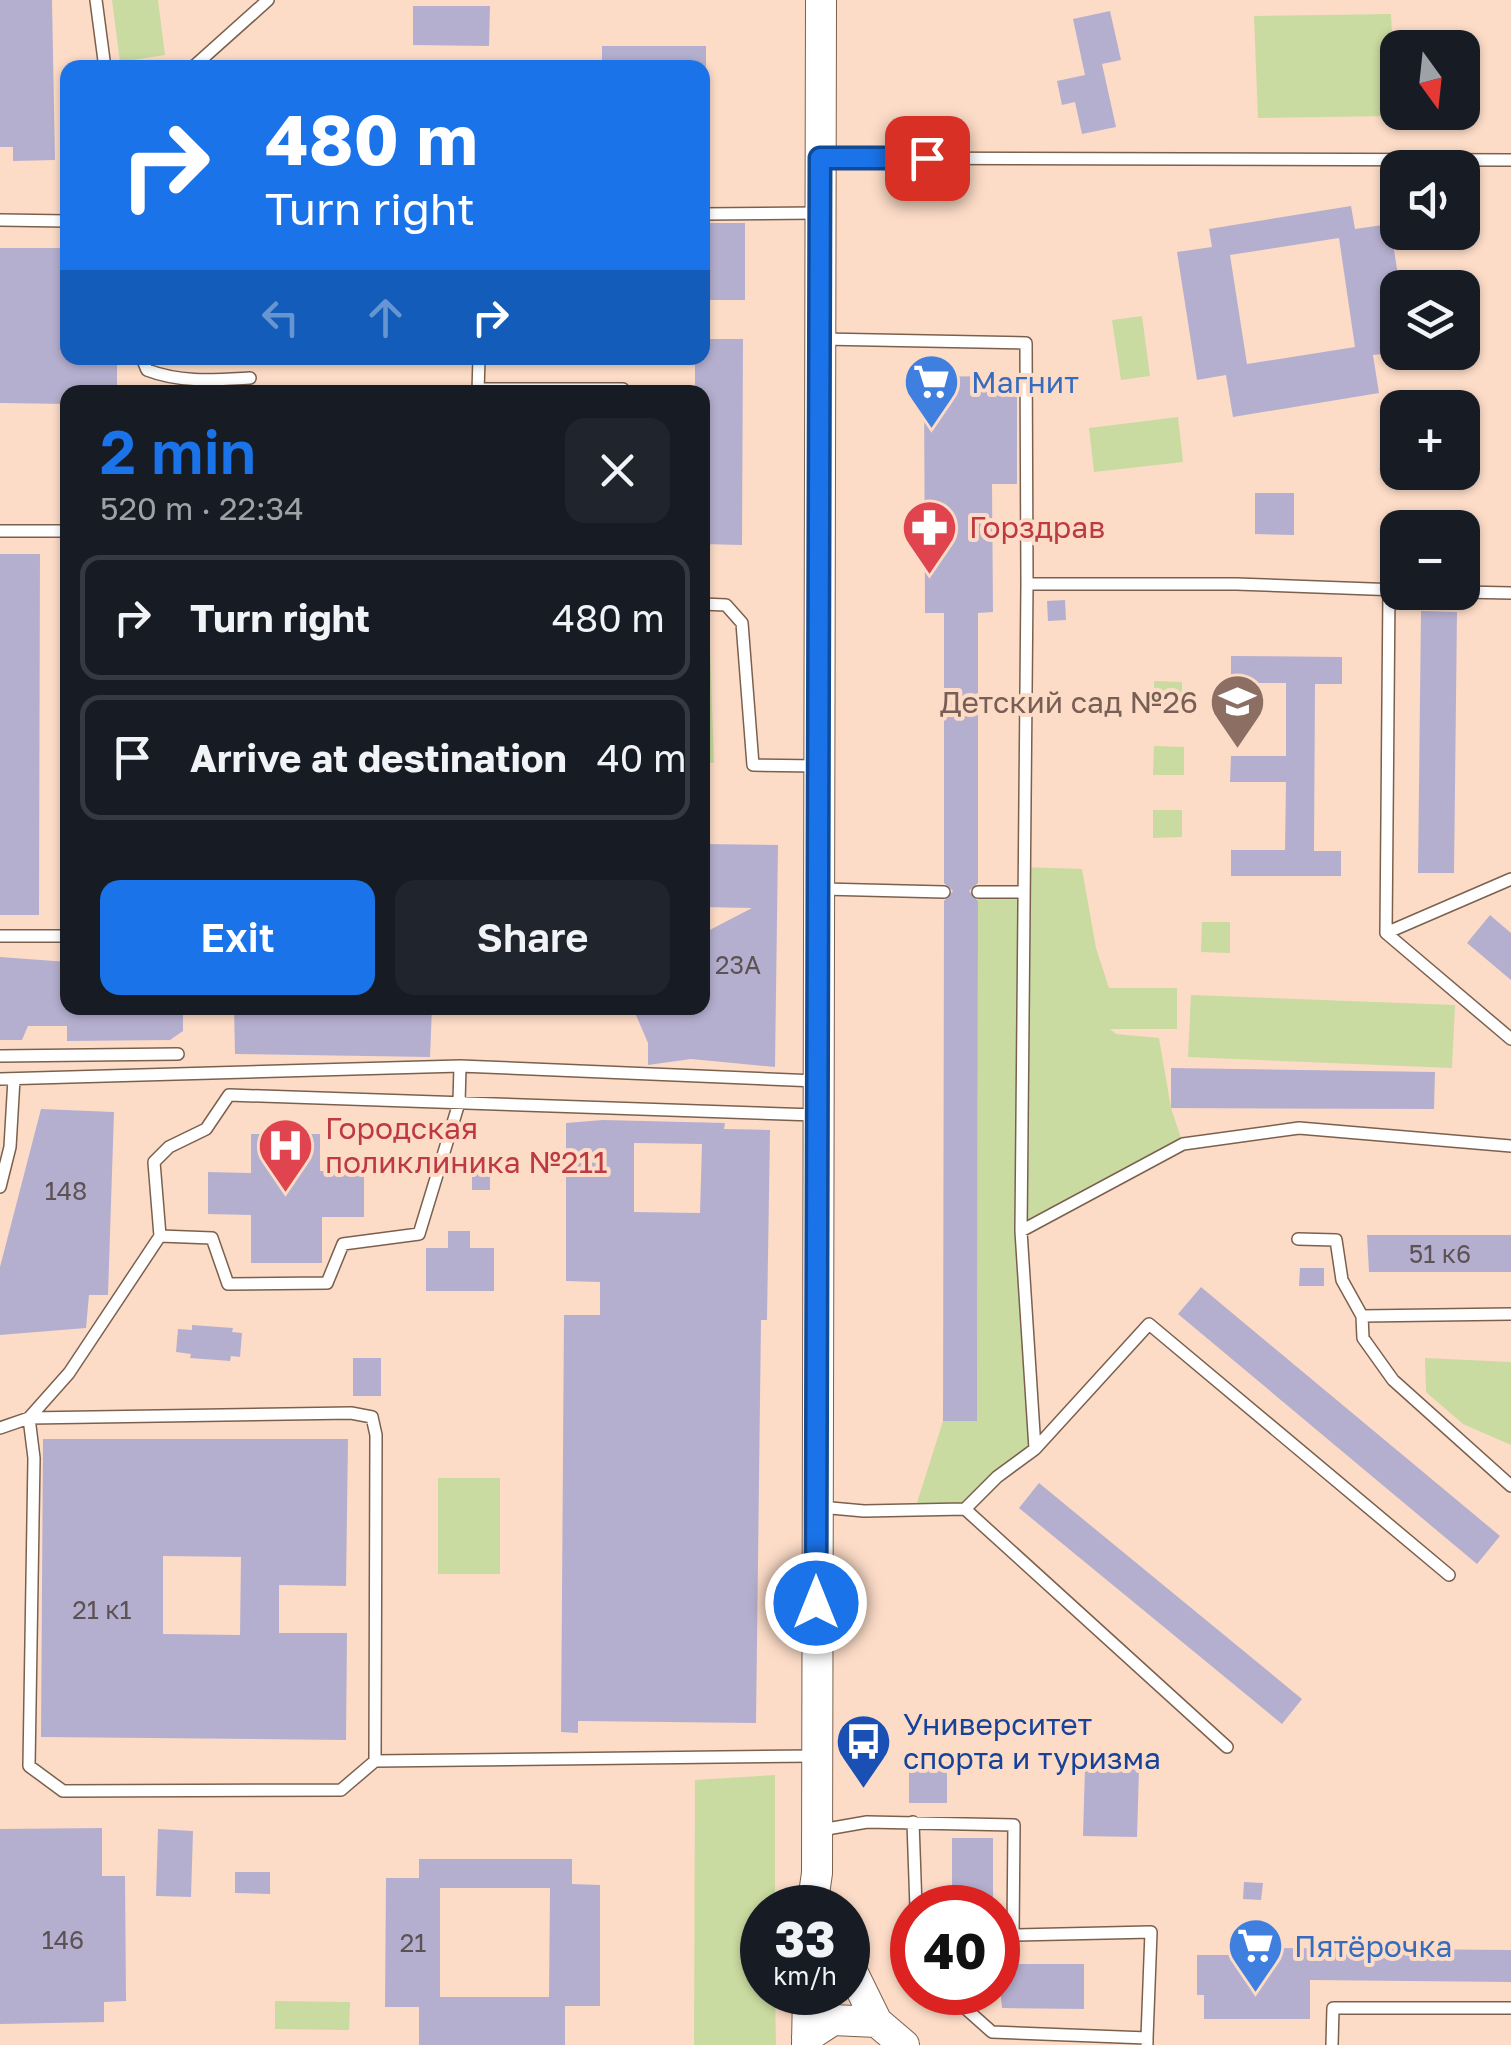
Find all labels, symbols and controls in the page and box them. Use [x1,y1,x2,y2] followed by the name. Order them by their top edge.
[1380,30,1480,130] north arrow
[1380,30,1480,610] map controls
[265,96,478,180] text: 480 m
[100,100,230,230] icon: right
[885,116,970,201] pin
[900,131,955,186] icon: arrive
[1380,150,1480,250] button: sound
[265,181,475,235] text: Turn right
[1380,270,1480,370] button: layers
[253,290,308,345] icon: left
[358,290,413,345] icon: ahead
[463,290,518,345] icon: right
[902,352,962,431] supermarket icon: Магнит
[971,364,1079,400] place label: Магнит
[1380,390,1480,490] button: +
[100,415,256,487] text: 2 min
[565,418,670,523] button: close
[100,489,304,527] text: 520 m · 22:34
[900,497,960,576] pharmacy icon: Горздрав
[969,509,1105,545] place label: Горздрав
[1380,510,1480,610] button: −
[105,590,160,645] icon: right
[190,595,370,640] text: Turn right
[552,595,665,640] text: 480 m
[1207,672,1267,751] school or university icon: Детский сад №26
[940,684,1198,720] place label: Детский сад №26
[105,730,160,785] icon: arrive
[190,735,567,780] text: Arrive at destination
[597,735,687,780] text: 40 m
[100,880,375,995] button: Exit
[395,880,670,995] button: Share
[715,949,761,980] house number: 23А
[325,1110,608,1180] place label: Городская поликлиника №211
[256,1115,316,1194] hospital icon: Городская поликлиника №211
[45,1175,87,1206] house number: 148
[1409,1238,1471,1269] house number: 51 к6
[764,1551,868,1655] position arrow
[72,1594,132,1625] house number: 21 к1
[903,1706,1161,1776] place label: Университет спорта и туризма
[834,1711,894,1790] bus stop icon: Университет спорта и туризма
[890,1885,1020,2015] speed limit sign: 40
[774,1908,835,1968] text: 33
[1225,1916,1285,1995] supermarket icon: Пятёрочка
[42,1924,84,1955] house number: 146
[400,1927,426,1958] house number: 21
[1294,1928,1452,1964] place label: Пятёрочка
[773,1960,837,1991] text: km/h

